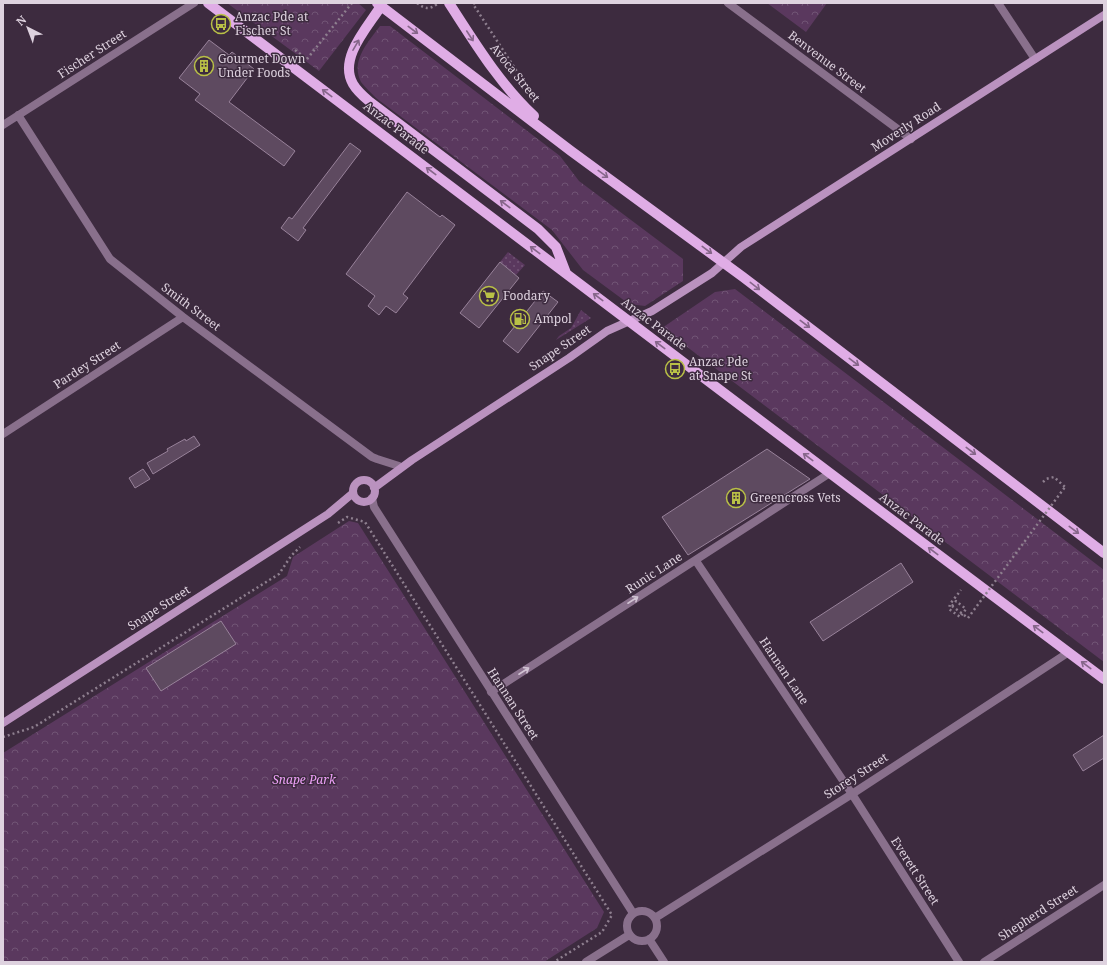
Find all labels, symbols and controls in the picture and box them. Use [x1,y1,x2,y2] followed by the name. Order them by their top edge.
[8,8,48,48] north arrow
[235,8,308,39] place label: Anzac Pde at Fischer St
[13,12,29,29] text: N
[210,13,232,35] bus stop icon: Anzac Pde at Fischer St
[54,25,129,82] street label: Fischer Street
[407,26,418,34] one-way arrow
[785,27,870,97] street label: Benvenue Street
[466,30,474,41] one-way arrow
[352,40,360,52] one-way arrow
[486,40,544,106] street label: Avoca Street
[218,50,306,81] place label: Gourmet Down Under Foods
[193,55,215,77] building icon: Gourmet Down Under Foods
[322,89,333,97] one-way arrow
[360,97,433,158] street label: Anzac Parade
[868,97,944,155] street label: Moverly Road
[426,167,437,176] one-way arrow
[597,170,608,178] one-way arrow
[499,200,510,208] one-way arrow
[529,246,540,254] one-way arrow
[702,246,713,255] one-way arrow
[158,279,224,334] street label: Smith Street
[750,282,761,290] one-way arrow
[478,285,500,307] supermarket icon: Foodary
[503,287,550,304] place label: Foodary
[592,293,603,302] one-way arrow
[618,293,691,354] street label: Anzac Parade
[509,308,531,330] fuel station icon: Ampol
[534,310,572,327] place label: Ampol
[799,320,810,328] one-way arrow
[525,321,594,375] street label: Snape Street
[50,337,124,393] street label: Pardey Street
[655,340,666,349] one-way arrow
[689,353,752,384] place label: Anzac Pde at Snape St
[664,358,686,380] bus stop icon: Anzac Pde at Snape St
[849,358,860,366] one-way arrow
[965,446,976,455] one-way arrow
[803,453,814,461] one-way arrow
[725,487,747,509] building icon: Greencross Vets
[876,488,949,549] street label: Anzac Parade
[750,489,841,506] place label: Greencross Vets
[1068,525,1079,534] one-way arrow
[928,547,939,555] one-way arrow
[622,548,685,597] street label: Runic Lane
[124,581,193,634] street label: Snape Street
[627,596,639,604] one-way arrow
[1032,625,1043,633] one-way arrow
[756,634,813,708] street label: Hannan Lane
[1081,661,1092,670] one-way arrow
[484,664,543,743] street label: Hannan Street
[518,666,530,674] one-way arrow
[820,749,891,803] street label: Storey Street
[272,771,337,788] park label: Snape Park
[887,833,944,908] street label: Everett Street
[995,881,1081,945] street label: Shepherd Street

